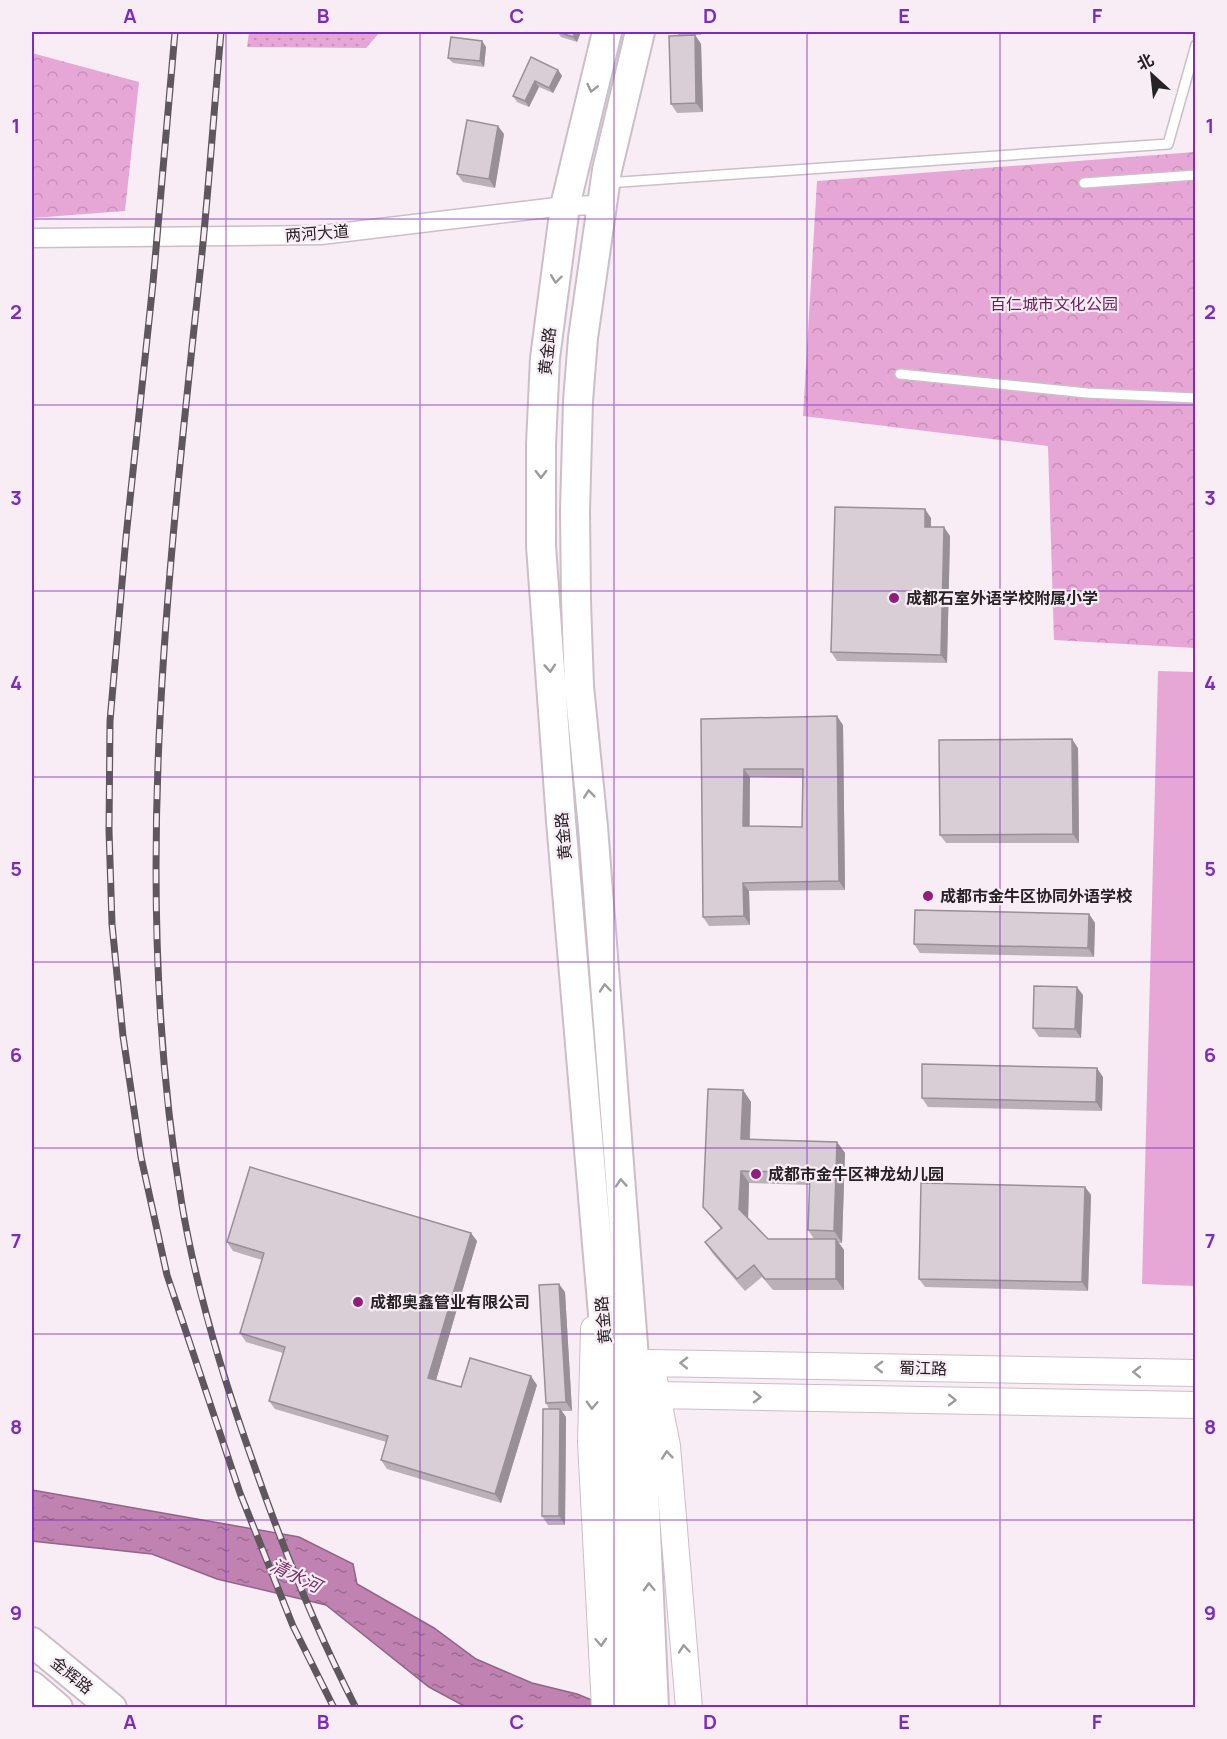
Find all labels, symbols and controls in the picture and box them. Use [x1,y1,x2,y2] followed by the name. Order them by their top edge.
[123,2,137,29] text: A
[317,2,330,29] text: B
[510,2,524,29] text: C
[703,2,717,29] text: D
[898,2,910,29] text: E
[1092,2,1103,29] text: F
[1122,45,1182,105] north arrow
[1133,48,1157,75] text: 北
[587,83,600,93] one-way arrow
[12,112,20,139] text: 1
[1206,112,1214,139] text: 1
[284,220,350,246] street label: 两河大道
[550,275,563,284] one-way arrow
[990,293,1118,315] park label: 百仁城市文化公园
[10,298,22,325] text: 2
[1204,298,1216,325] text: 2
[534,326,560,376] street label: 黄金路
[535,469,547,478] one-way arrow
[10,484,22,511] text: 3
[1204,484,1216,511] text: 3
[906,587,1098,609] place label: 成都石室外语学校附属小学
[887,591,901,605] marker: 成都石室外语学校附属小学
[543,664,556,673] one-way arrow
[10,669,22,696] text: 4
[1204,669,1216,696] text: 4
[583,789,596,798] one-way arrow
[550,811,576,861] street label: 黄金路
[10,855,22,882] text: 5
[1204,855,1216,882] text: 5
[940,885,1133,907] place label: 成都市金牛区协同外语学校
[921,889,935,903] marker: 成都市金牛区协同外语学校
[599,984,612,993] one-way arrow
[10,1041,22,1068] text: 6
[1204,1041,1216,1068] text: 6
[768,1163,944,1185] place label: 成都市金牛区神龙幼儿园
[749,1167,763,1181] marker: 成都市金牛区神龙幼儿园
[614,1178,627,1187] one-way arrow
[11,1227,21,1254] text: 7
[1205,1227,1215,1254] text: 7
[370,1291,530,1313] place label: 成都奥鑫管业有限公司
[351,1295,365,1309] marker: 成都奥鑫管业有限公司
[590,1295,616,1345] street label: 黄金路
[680,1357,689,1370] one-way arrow
[899,1357,947,1379] street label: 蜀江路
[875,1361,884,1373] one-way arrow
[1133,1366,1142,1378] one-way arrow
[753,1390,762,1403] one-way arrow
[948,1394,957,1406] one-way arrow
[586,1401,598,1410] one-way arrow
[10,1413,22,1440] text: 8
[1204,1413,1216,1440] text: 8
[661,1450,674,1460] one-way arrow
[266,1552,328,1599] water label: 清水河
[643,1582,656,1591] one-way arrow
[10,1599,22,1626] text: 9
[1204,1599,1216,1626] text: 9
[595,1638,608,1647] one-way arrow
[678,1645,691,1654] one-way arrow
[46,1651,98,1699] street label: 金辉路
[123,1708,137,1735] text: A
[317,1708,330,1735] text: B
[510,1708,524,1735] text: C
[703,1708,717,1735] text: D
[898,1708,910,1735] text: E
[1092,1708,1103,1735] text: F

